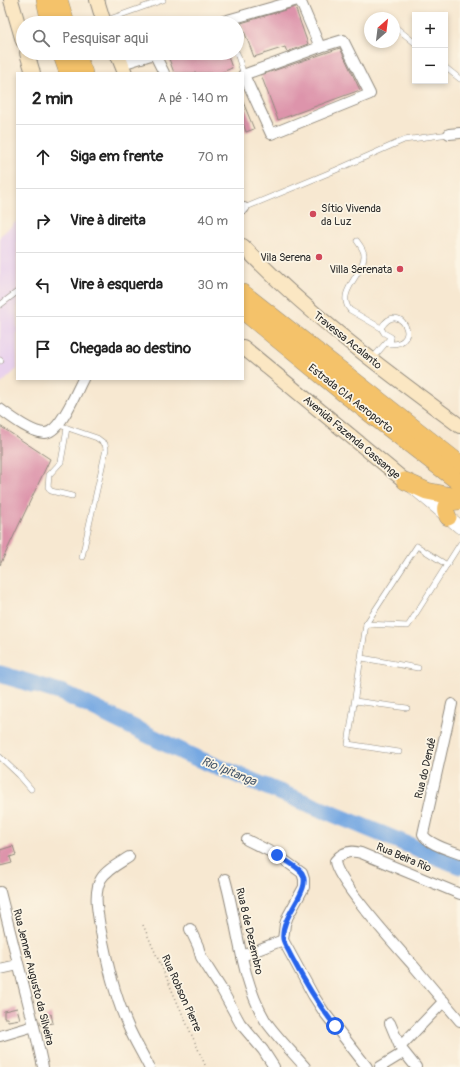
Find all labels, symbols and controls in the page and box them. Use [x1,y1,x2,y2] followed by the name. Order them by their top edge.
[364,12,400,48] north arrow
[412,12,448,84] map controls
[412,12,448,48] button: +
[16,16,244,60] search box
[30,27,52,49] icon: search
[62,29,148,48] text: Pesquisar aqui
[412,48,448,84] button: −
[32,88,73,109] text: 2 min
[158,90,228,106] text: A pé · 140 m
[32,146,54,168] icon: ahead
[70,147,163,166] text: Siga em frente
[198,149,228,165] text: 70 m
[321,202,381,228] place label: Sítio Vivenda da Luz
[308,209,318,219] marker: Sítio Vivenda da Luz
[32,210,54,232] icon: right
[70,211,146,230] text: Vire à direita
[197,213,228,229] text: 40 m
[260,251,311,264] place label: Vila Serena
[314,252,324,262] marker: Vila Serena
[329,263,392,276] place label: Villa Serenata
[395,264,405,274] marker: Villa Serenata
[32,274,54,296] icon: left
[70,275,163,294] text: Vire à esquerda
[198,277,228,293] text: 30 m
[311,309,385,372] street label: Travessa Acalanto
[32,338,54,360] icon: arrive
[70,339,191,358] text: Chegada ao destino
[306,361,396,436] street label: Estrada CIA Aeroporto
[301,393,403,482] street label: Avenida Fazenda Cassange
[412,736,439,800] street label: Rua do Dendê
[199,754,260,790] water label: Rio Ipitanga
[374,840,433,875] street label: Rua Beira Rio
[268,846,286,864] route end
[233,886,266,976] street label: Rua 8 de Dezembro
[10,907,57,1047] street label: Rua Jenner Augusto da Silveira
[159,953,205,1034] street label: Rua Robson Pierre
[326,1017,344,1035] route start

